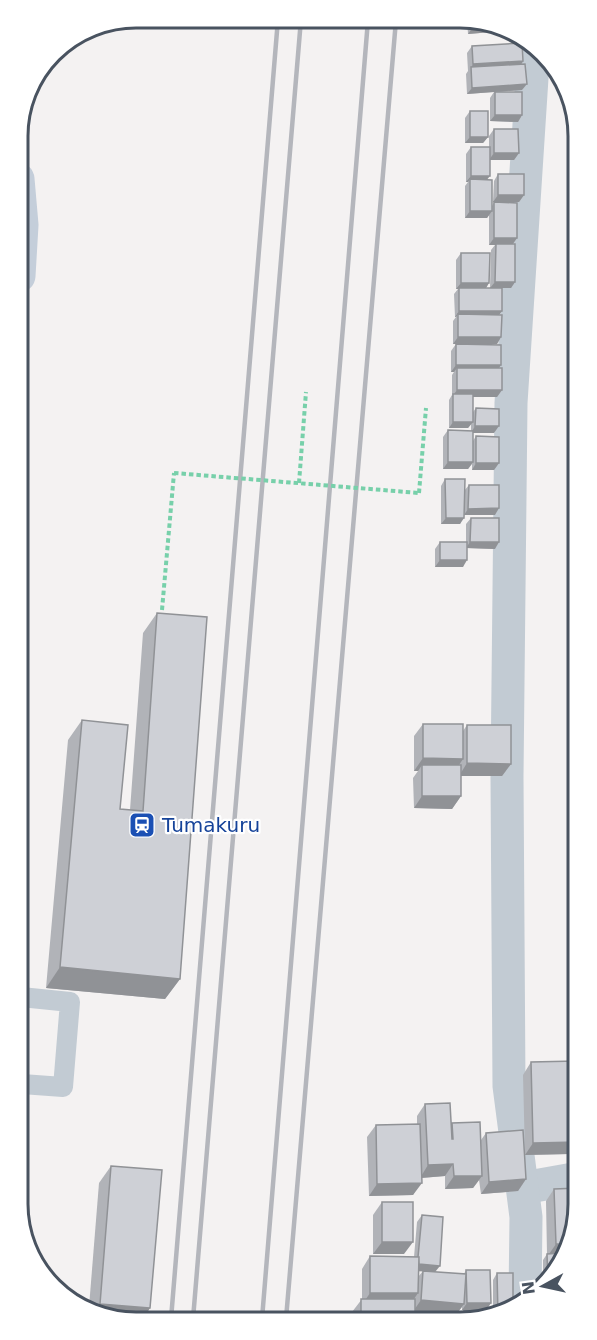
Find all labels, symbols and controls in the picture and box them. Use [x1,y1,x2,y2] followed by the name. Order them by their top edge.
[127,810,157,840] station icon: Tumakuru
[161,813,260,837] place label: Tumakuru
[513,1256,573,1316] north arrow
[518,1280,539,1296] text: N

